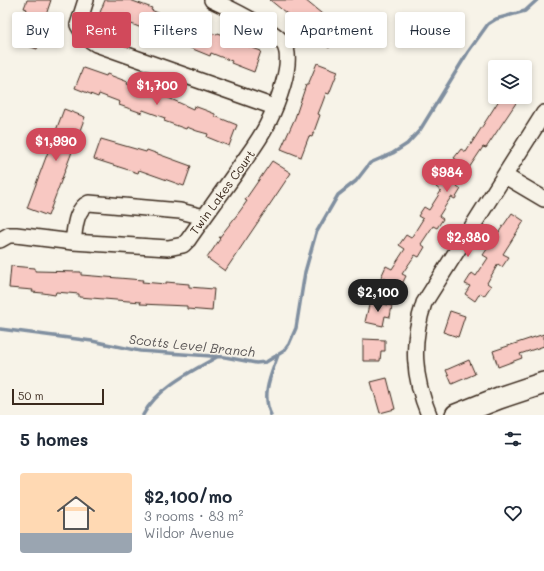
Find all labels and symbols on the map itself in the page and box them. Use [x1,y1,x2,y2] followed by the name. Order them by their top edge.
[124,72,190,106] pin: $1,700
[23,128,89,162] pin: $1,990
[186,146,258,238] street label: Twin Lakes Court
[423,159,471,193] pin: $984
[435,224,501,258] pin: $2,380
[345,279,411,313] pin: $2,100
[128,330,256,360] water label: Scotts Level Branch
[12,387,104,406] scale bar

